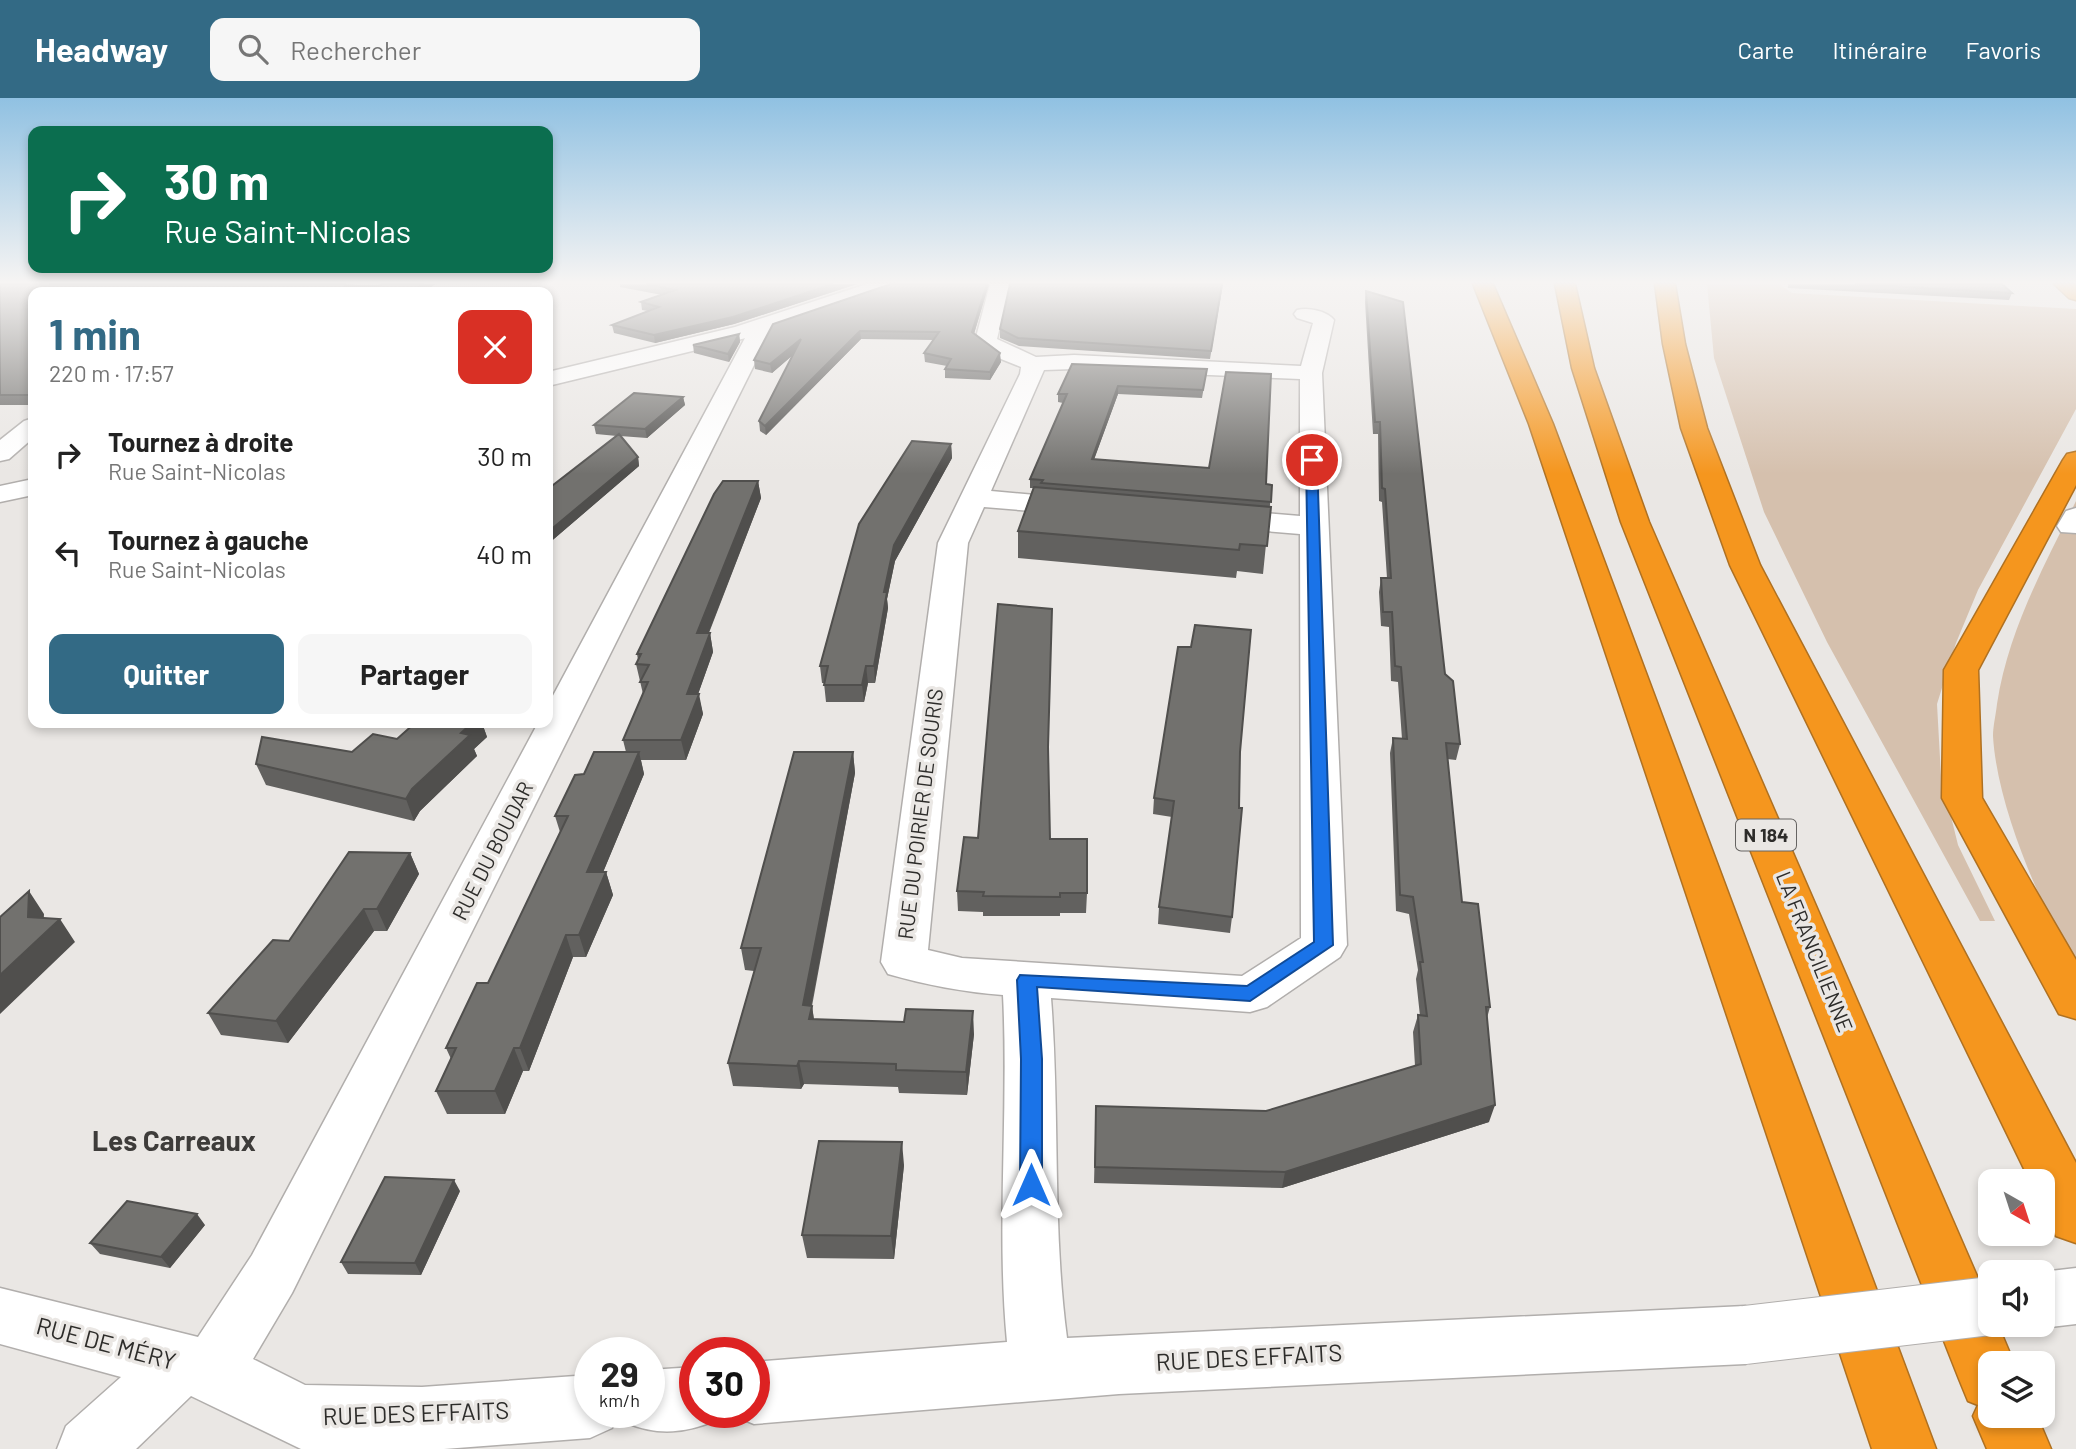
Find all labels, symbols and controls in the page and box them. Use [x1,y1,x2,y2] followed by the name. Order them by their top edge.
[210,18,700,81] search box
[35,29,168,69] text: Headway
[234,30,272,68] icon: search
[290,34,421,65] text: Rechercher
[1738,35,1794,64] text: Carte
[1832,35,1928,64] text: Itinéraire
[1966,35,2041,64] text: Favoris
[164,151,269,210] text: 30 m
[49,154,140,245] icon: right
[164,211,411,249] text: Rue Saint-Nicolas
[49,308,141,358] text: 1 min
[458,310,532,384] button: close
[49,359,174,387] text: 220 m · 17:57
[108,426,293,457] text: Tournez à droite
[1282,430,1342,490] pin
[49,436,87,474] icon: right
[477,440,532,471] text: 30 m
[1293,441,1331,479] icon: arrive
[108,457,286,485] text: Rue Saint-Nicolas
[108,524,309,555] text: Tournez à gauche
[49,534,87,572] icon: left
[476,538,532,569] text: 40 m
[108,555,286,583] text: Rue Saint-Nicolas
[49,634,284,714] button: Quitter
[298,634,532,714] button: Partager
[892,687,947,941] street label: RUE DU POIRIER DE SOURIS
[446,777,537,924] street label: RUE DU BOUDAR
[1736,820,1796,850] road number: N 184
[1772,867,1859,1035] street label: LA FRANCILIENNE
[92,1123,256,1157] district label: Les Carreaux
[994,1148,1068,1222] position arrow
[1978,1169,2054,1246] north arrow
[1978,1169,2055,1428] map controls
[1978,1260,2055,1337] button: sound
[33,1310,179,1375] street label: RUE DE MÉRY
[679,1337,770,1428] speed limit sign: 30
[1155,1337,1343,1376] street label: RUE DES EFFAITS
[1978,1351,2055,1428] button: layers
[600,1352,639,1394] text: 29
[599,1389,640,1411] text: km/h
[322,1395,510,1430] street label: RUE DES EFFAITS

